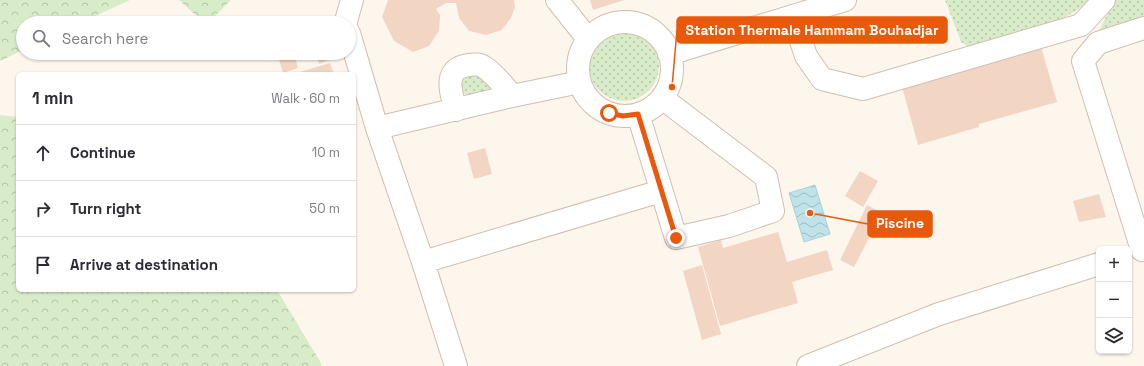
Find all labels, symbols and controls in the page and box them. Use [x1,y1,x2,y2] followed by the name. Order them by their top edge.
[16,16,356,60] search box
[677,17,947,43] callout: Station Thermale Hammam Bouhadjar
[686,21,939,39] text: Station Thermale Hammam Bouhadjar
[30,27,52,49] icon: search
[62,29,148,48] text: Search here
[32,87,74,109] text: 1 min
[271,90,340,107] text: Walk · 60 m
[600,104,618,122] route start
[32,142,54,164] icon: ahead
[70,143,136,162] text: Continue
[312,144,340,161] text: 10 m
[32,198,54,220] icon: right
[70,199,141,218] text: Turn right
[309,200,340,217] text: 50 m
[868,211,932,237] callout: Piscine
[876,214,924,232] text: Piscine
[667,229,685,247] route end
[1096,246,1132,354] map controls
[1096,246,1132,282] button: +
[32,254,54,276] icon: arrive
[70,255,218,274] text: Arrive at destination
[1096,282,1132,318] button: −
[1096,318,1132,354] button: layers

